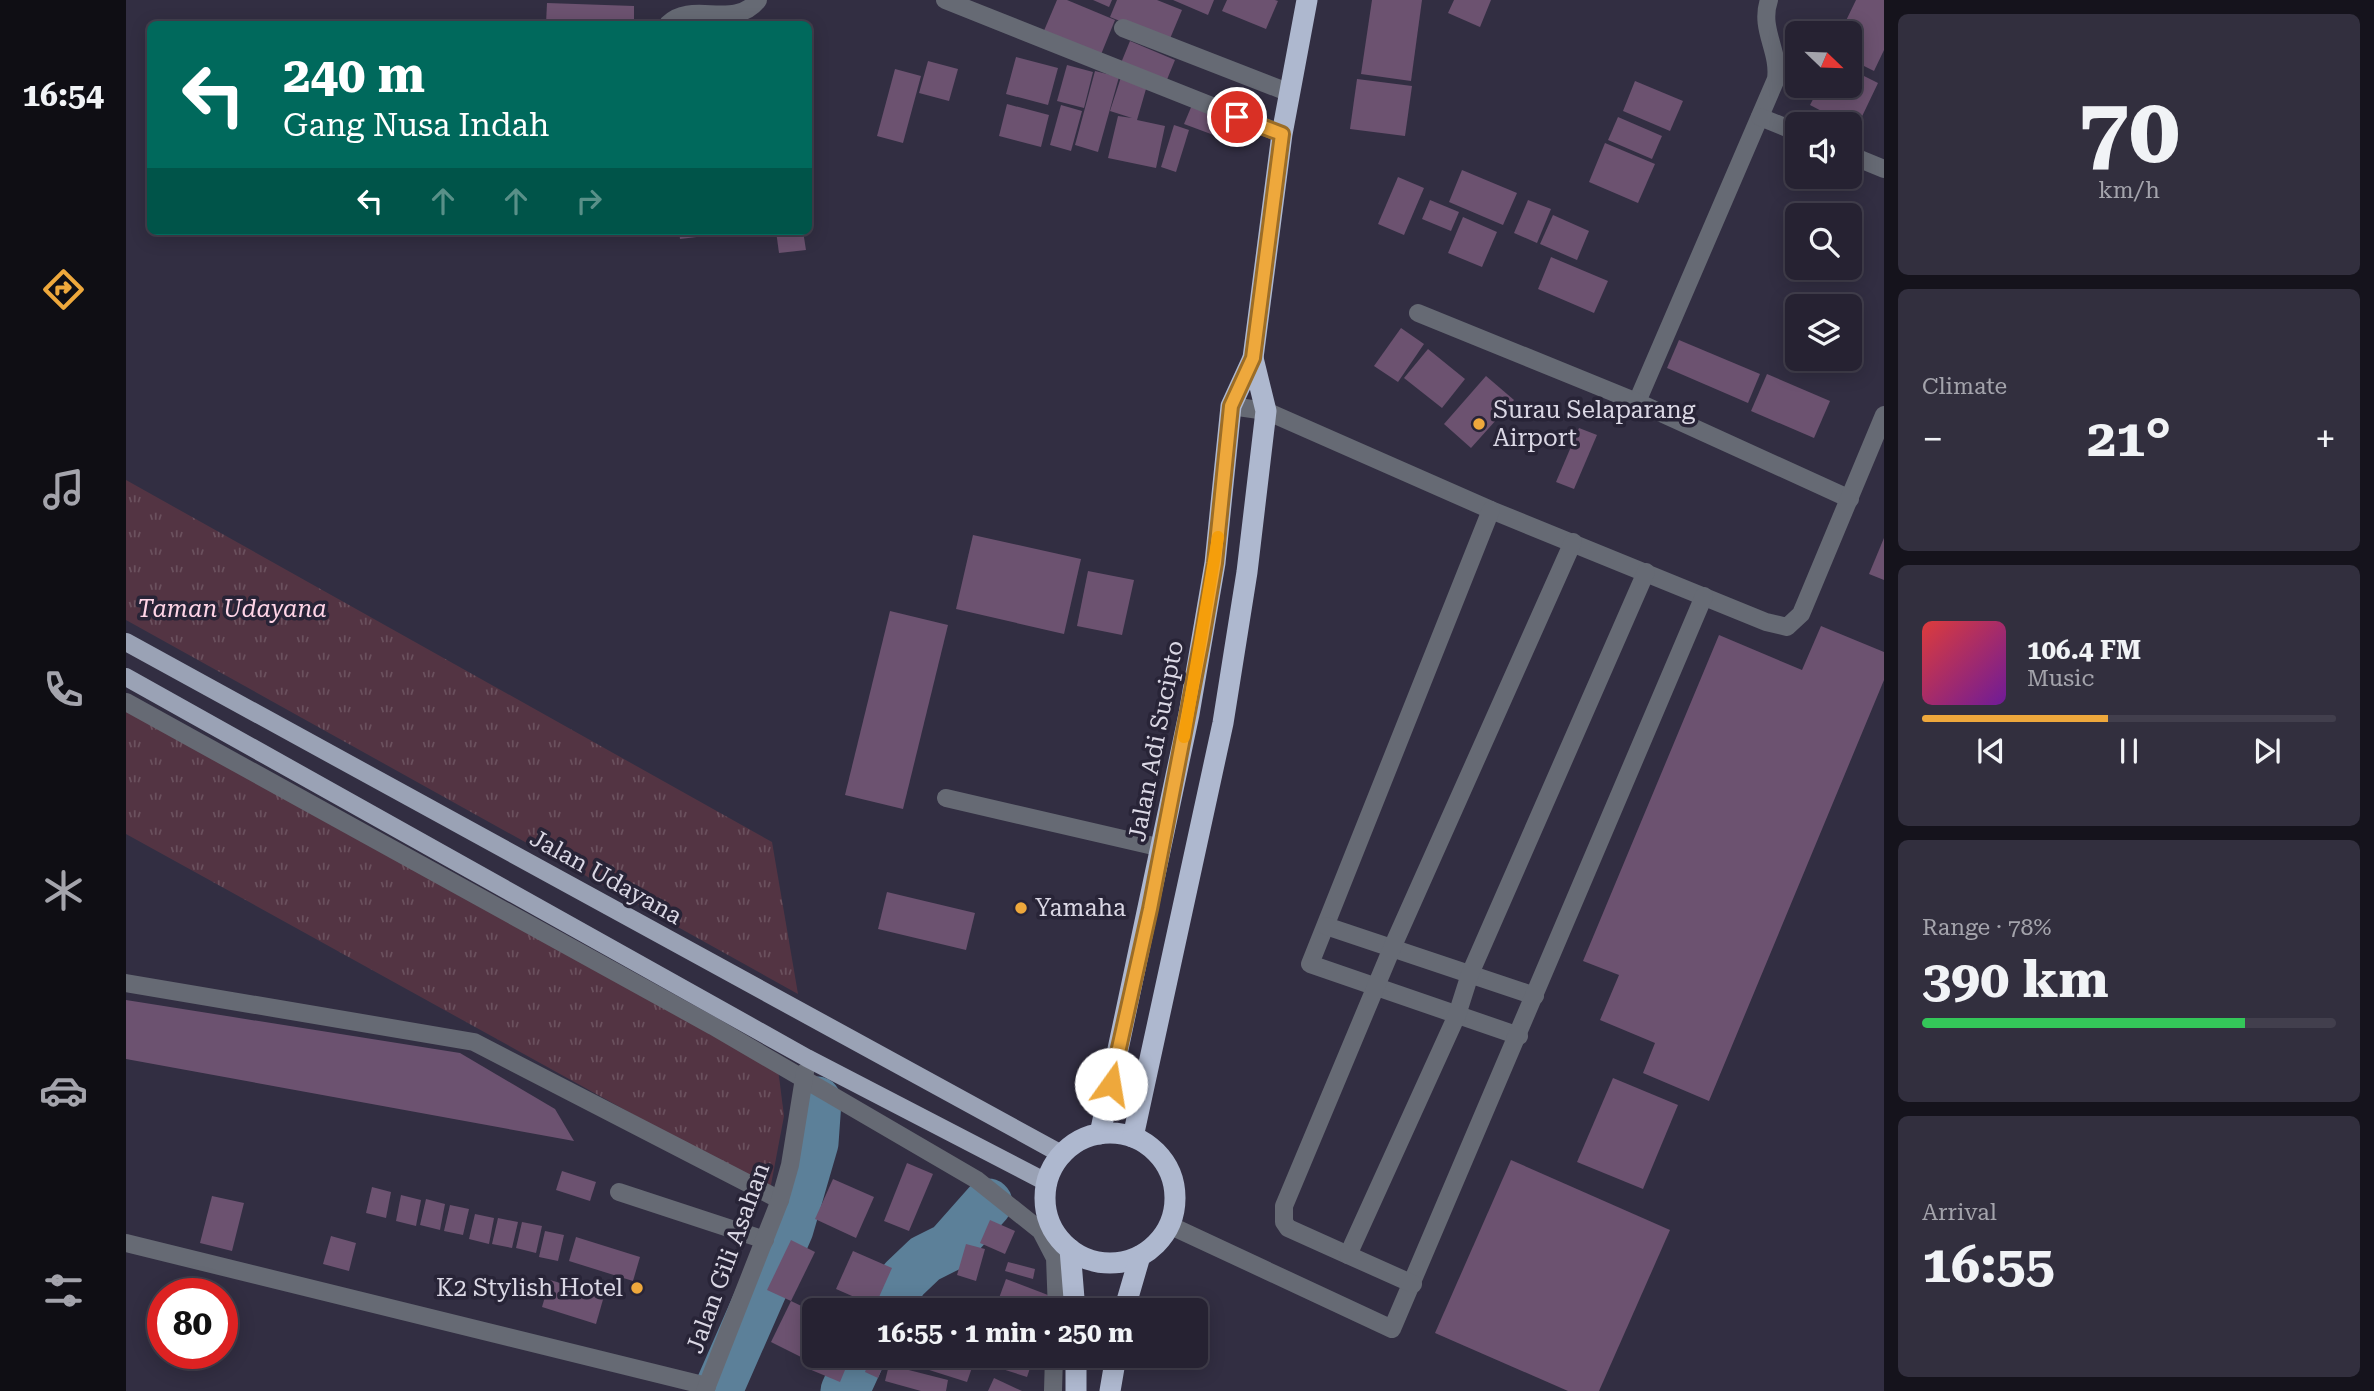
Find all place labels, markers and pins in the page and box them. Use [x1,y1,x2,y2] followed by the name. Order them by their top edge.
[1207,87,1267,147] pin
[1493,396,1696,452] place label: Surau Selaparang Airport
[1471,416,1487,432] marker: Surau Selaparang Airport
[1035,894,1126,922] place label: Yamaha
[1013,900,1029,916] marker: Yamaha
[436,1274,623,1302] place label: K2 Stylish Hotel
[629,1280,645,1296] marker: K2 Stylish Hotel

